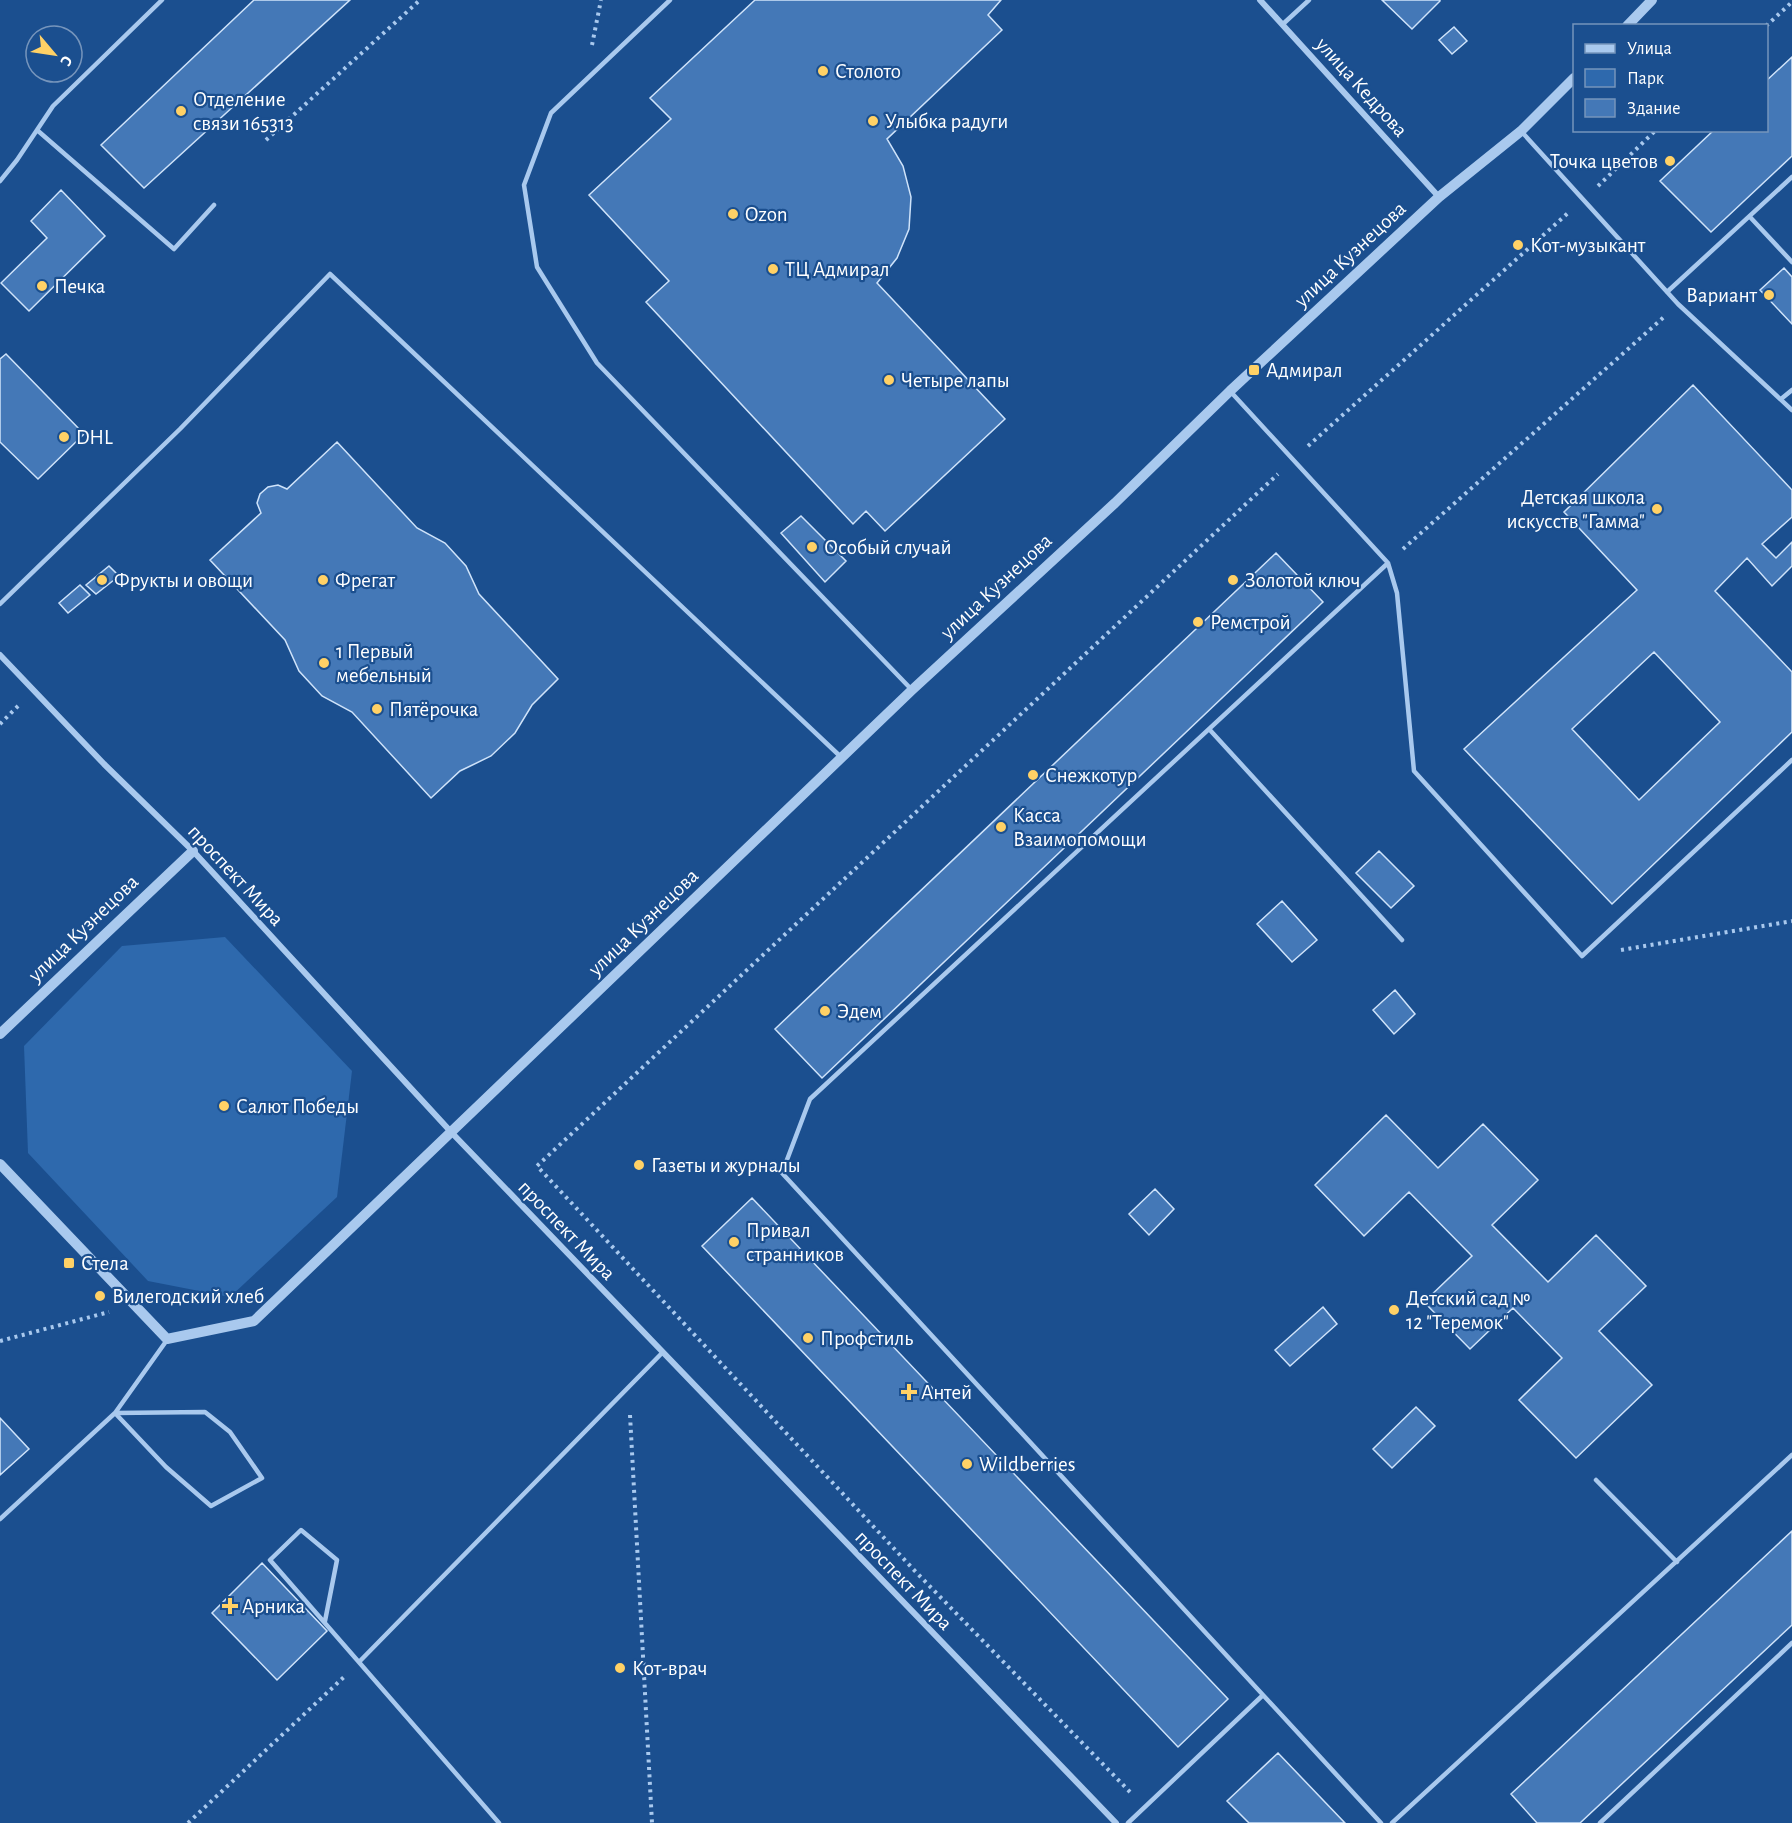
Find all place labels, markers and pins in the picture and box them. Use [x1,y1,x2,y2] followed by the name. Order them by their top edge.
[835,61,901,82] place label: Столото
[816,64,830,78] marker: Столото
[193,89,294,134] place label: Отделение связи 165313
[174,104,188,118] marker: Отделение связи 165313
[885,111,1008,132] place label: Улыбка радуги
[866,114,880,128] marker: Улыбка радуги
[1550,151,1658,172] place label: Точка цветов
[1663,154,1677,168] marker: Точка цветов
[745,204,788,225] place label: Ozon
[726,207,740,221] marker: Ozon
[1530,235,1646,256] place label: Кот-музыкант
[1511,238,1525,252] marker: Кот-музыкант
[785,259,890,280] place label: ТЦ Адмирал
[766,262,780,276] marker: ТЦ Адмирал
[54,276,106,297] place label: Печка
[35,279,49,293] marker: Печка
[1686,285,1757,306] place label: Вариант
[1762,288,1776,302] marker: Вариант
[1266,360,1343,381] place label: Адмирал
[1247,363,1261,377] marker: Адмирал
[901,370,1010,391] place label: Четыре лапы
[882,373,896,387] marker: Четыре лапы
[76,427,113,448] place label: DHL
[57,430,71,444] marker: DHL
[1506,487,1645,532] place label: Детская школа искусств "Гамма"
[1650,502,1664,516] marker: Детская школа искусств "Гамма"
[824,537,952,558] place label: Особый случай
[805,540,819,554] marker: Особый случай
[114,570,253,591] place label: Фрукты и овощи
[335,570,396,591] place label: Фрегат
[1245,570,1360,591] place label: Золотой ключ
[95,573,109,587] marker: Фрукты и овощи
[316,573,330,587] marker: Фрегат
[1226,573,1240,587] marker: Золотой ключ
[1210,612,1291,633] place label: Ремстрой
[1191,615,1205,629] marker: Ремстрой
[336,641,432,686] place label: 1 Первый мебельный
[317,656,331,670] marker: 1 Первый мебельный
[389,699,479,720] place label: Пятёрочка
[370,702,384,716] marker: Пятёрочка
[1045,765,1137,786] place label: Снежкотур
[1026,768,1040,782] marker: Снежкотур
[1013,805,1147,850] place label: Касса Взаимопомощи
[994,820,1008,834] marker: Касса Взаимопомощи
[837,1001,882,1022] place label: Эдем
[818,1004,832,1018] marker: Эдем
[236,1096,359,1117] place label: Салют Победы
[217,1099,231,1113] marker: Салют Победы
[651,1155,801,1176] place label: Газеты и журналы
[632,1158,646,1172] marker: Газеты и журналы
[746,1220,844,1265] place label: Привал странников
[727,1235,741,1249] marker: Привал странников
[81,1253,129,1274] place label: Стела
[62,1256,76,1270] marker: Стела
[112,1286,264,1307] place label: Вилегодский хлеб
[1406,1288,1530,1333] place label: Детский сад № 12 "Теремок"
[93,1289,107,1303] marker: Вилегодский хлеб
[1387,1303,1401,1317] marker: Детский сад № 12 "Теремок"
[820,1328,913,1349] place label: Профстиль
[801,1331,815,1345] marker: Профстиль
[921,1382,972,1403] place label: Антей
[902,1385,916,1399] marker: Антей
[979,1454,1075,1475] place label: Wildberries
[960,1457,974,1471] marker: Wildberries
[242,1596,306,1617] place label: Арника
[223,1599,237,1613] marker: Арника
[632,1658,707,1679] place label: Кот-врач
[613,1661,627,1675] marker: Кот-врач

